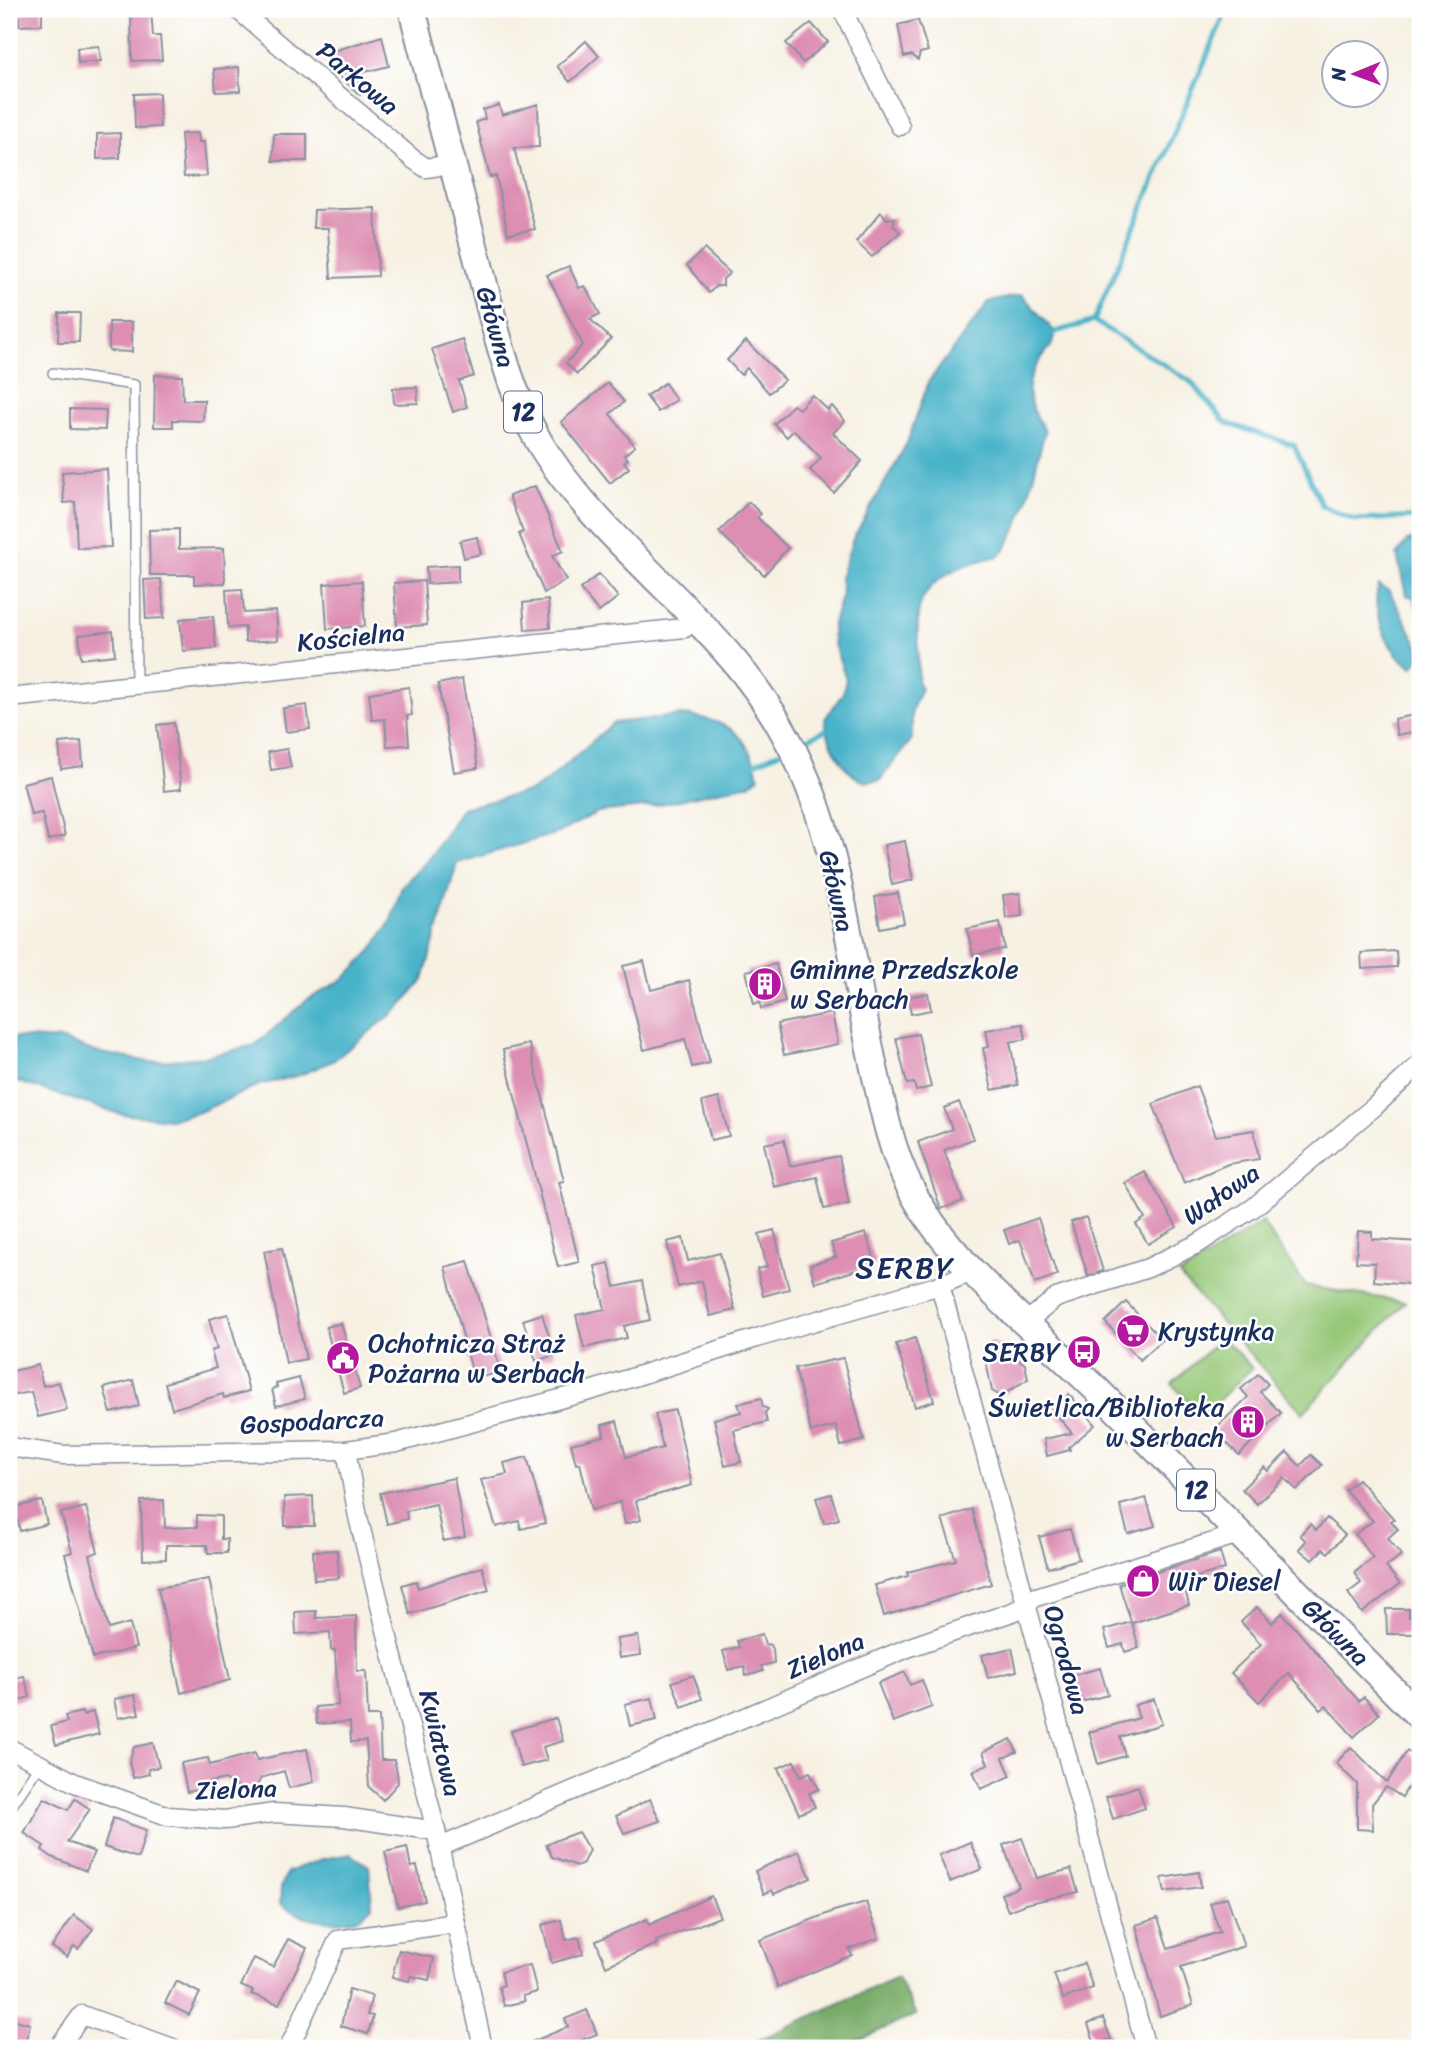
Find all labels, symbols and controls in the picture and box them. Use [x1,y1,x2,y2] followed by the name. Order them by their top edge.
[306,29,410,127] street label: Parkowa
[1320,38,1390,108] north arrow
[1322,67,1355,82] text: N
[462,281,530,373] street label: Główna
[504,391,542,432] road number: 12
[295,608,407,666] street label: Kościelna
[805,845,869,937] street label: Główna
[790,946,1019,1022] place label: Gminne Przedszkole w Serbach
[746,965,784,1003] building icon: Gminne Przedszkole w Serbach
[1173,1151,1269,1237] street label: Wałowa
[855,1241,955,1295] district label: SERBY
[1158,1308,1274,1354] place label: Krystynka
[1114,1312,1152,1350] supermarket icon: Krystynka
[368,1320,586,1396] place label: Ochotnicza Straż Pożarna w Serbach
[982,1329,1062,1375] place label: SERBY
[1065,1333,1103,1371] bus stop icon: SERBY
[324,1339,362,1377] public building icon: Ochotnicza Straż Pożarna w Serbach
[988,1384,1225,1460] place label: Świetlica/Biblioteka w Serbach
[239,1394,385,1448] street label: Gospodarcza
[1229,1403,1267,1441] building icon: Świetlica/Biblioteka w Serbach
[1177,1470,1215,1510] road number: 12
[1168,1558,1281,1604] place label: Wir Diesel
[1124,1562,1162,1600] shop icon: Wir Diesel
[1290,1586,1382,1678] street label: Główna
[1030,1600,1104,1720] street label: Ogrodowa
[778,1618,872,1692] street label: Zielona
[405,1684,477,1802] street label: Kwiatowa
[194,1765,278,1813] street label: Zielona

